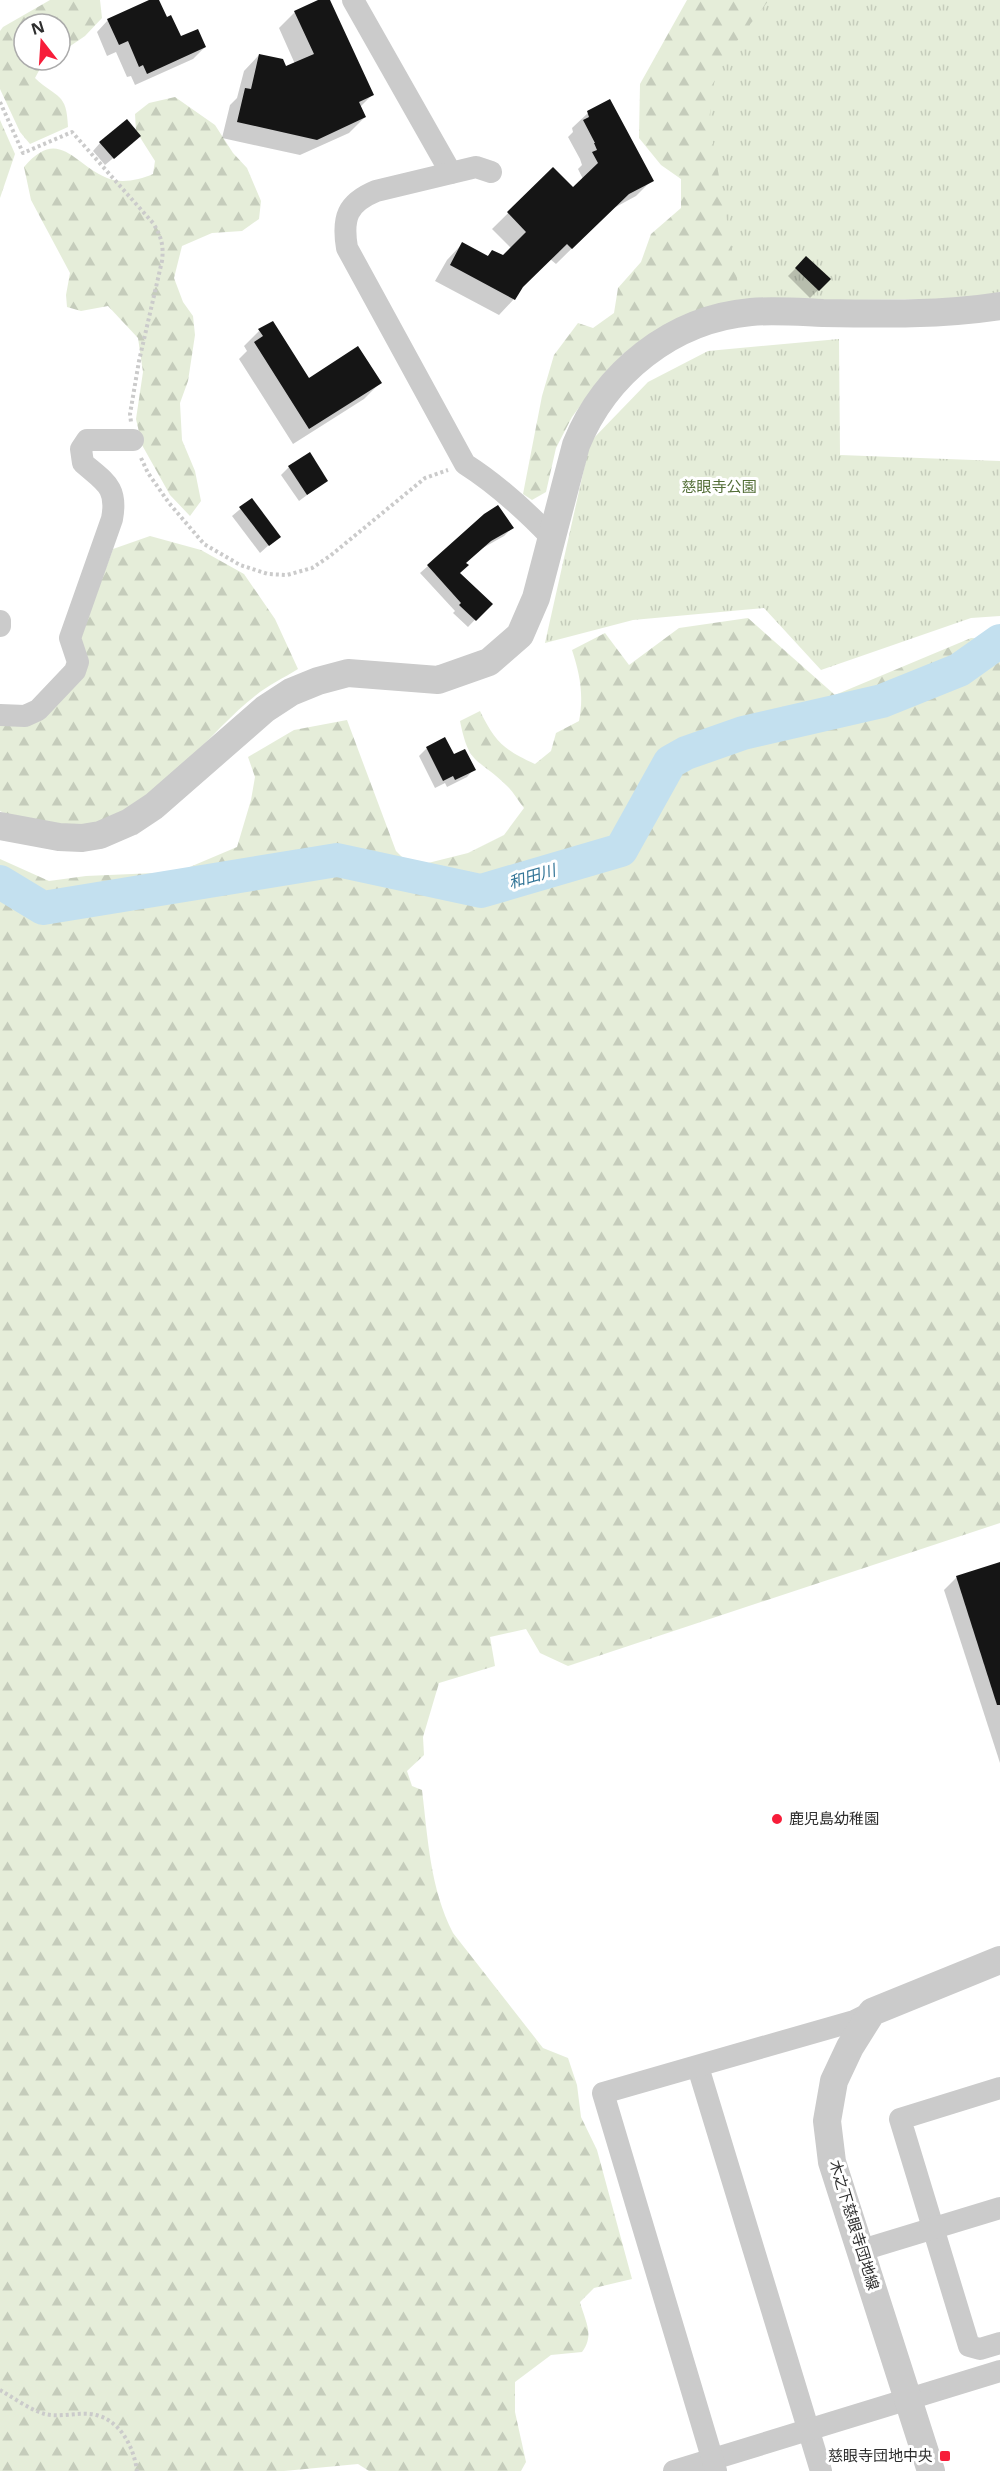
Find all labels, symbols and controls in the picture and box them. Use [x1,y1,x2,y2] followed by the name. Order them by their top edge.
[12,12,72,72] north arrow
[28,15,47,40] text: N
[681,476,757,496] park label: 慈眼寺公園
[506,858,560,893] water label: 和田川
[789,1808,879,1828] place label: 鹿児島幼稚園
[770,1812,784,1826] marker: 鹿児島幼稚園
[826,2157,884,2292] street label: 木之下慈眼寺団地線
[828,2445,933,2465] place label: 慈眼寺団地中央
[938,2449,952,2463] marker: 慈眼寺団地中央

